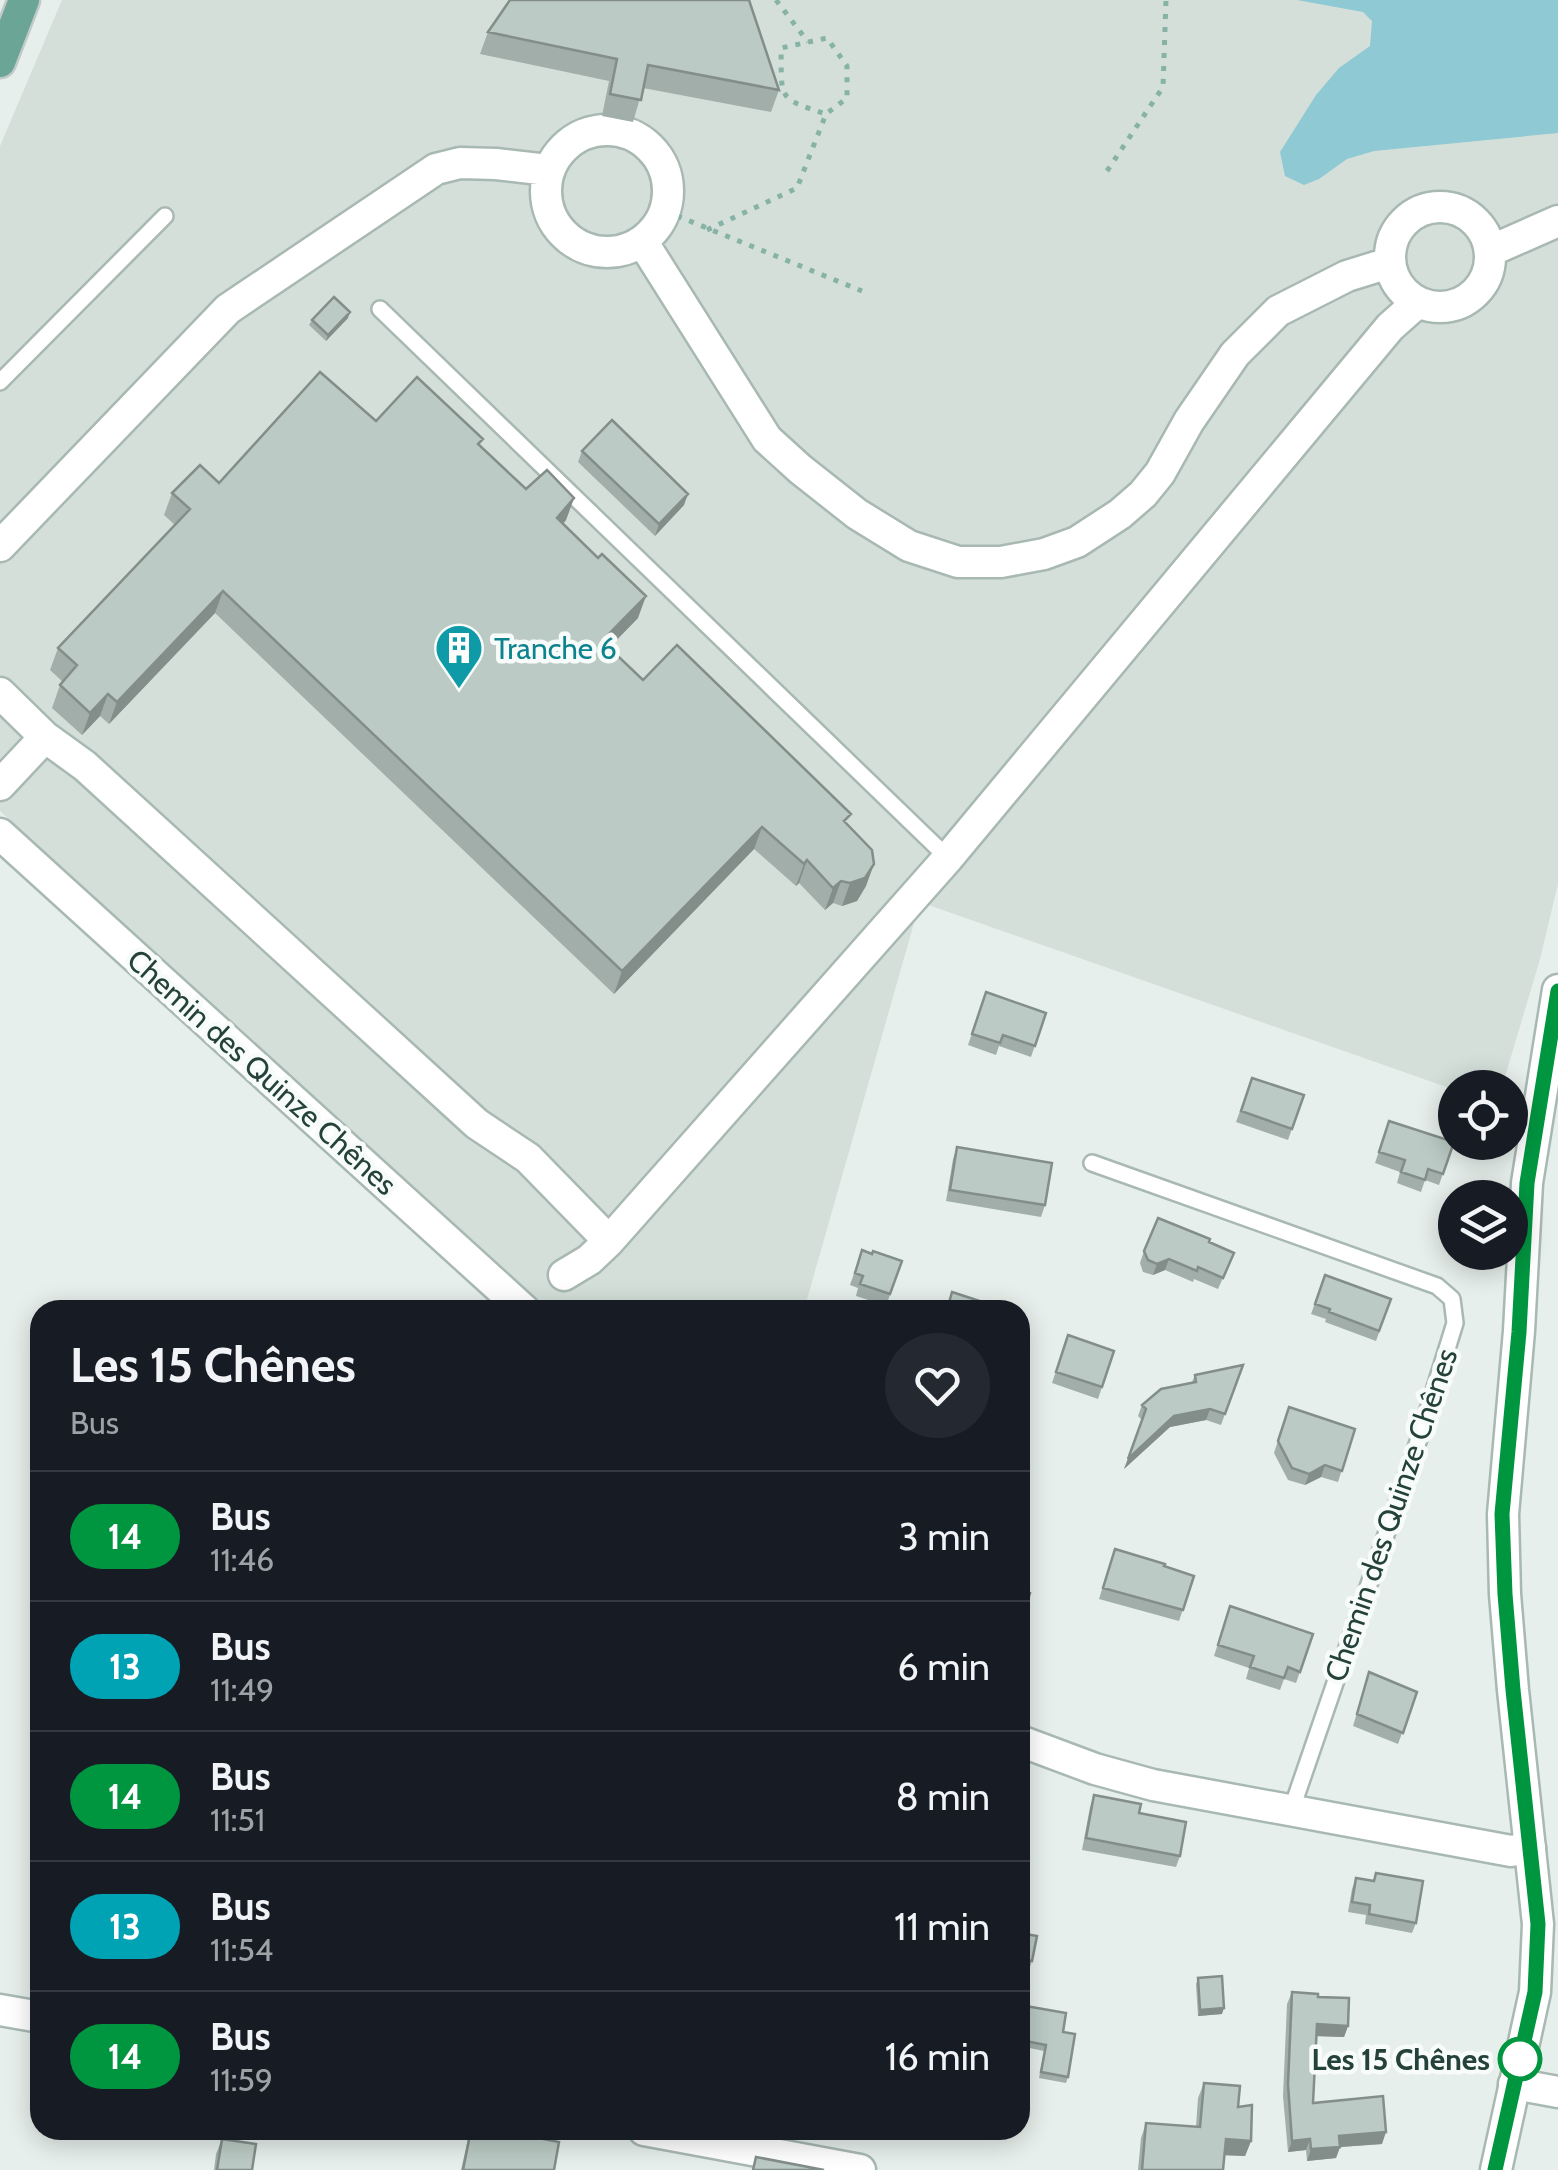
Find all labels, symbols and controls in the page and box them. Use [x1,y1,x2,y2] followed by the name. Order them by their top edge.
[433,622,485,690] building icon: Tranche 6
[494,630,617,667] place label: Tranche 6
[120,941,404,1203] street label: Chemin des Quinze Chênes
[1438,1070,1528,1270] map controls
[1438,1070,1528,1160] button: locate
[1438,1180,1528,1270] button: layers
[885,1333,990,1438] button: heart
[70,1336,356,1394] text: Les 15 Chênes
[1317,1344,1465,1686] street label: Chemin des Quinze Chênes
[70,1403,119,1442] text: Bus
[210,1493,271,1540] text: Bus
[898,1513,990,1560] text: 3 min
[108,1515,142,1558] text: 14
[210,1540,274,1579] text: 11:46
[210,1623,271,1670] text: Bus
[897,1643,990,1690] text: 6 min
[109,1645,141,1688] text: 13
[210,1670,274,1709] text: 11:49
[210,1753,271,1800] text: Bus
[896,1773,990,1820] text: 8 min
[108,1775,142,1818] text: 14
[210,1800,265,1839] text: 11:51
[210,1883,271,1930] text: Bus
[894,1903,990,1950] text: 11 min
[109,1905,141,1948] text: 13
[210,1930,273,1969] text: 11:54
[210,2013,271,2060] text: Bus
[885,2033,990,2080] text: 16 min
[108,2035,142,2078] text: 14
[1499,2038,1541,2080] marker: Les 15 Chênes
[1311,2041,1490,2078] place label: Les 15 Chênes
[210,2060,273,2099] text: 11:59

